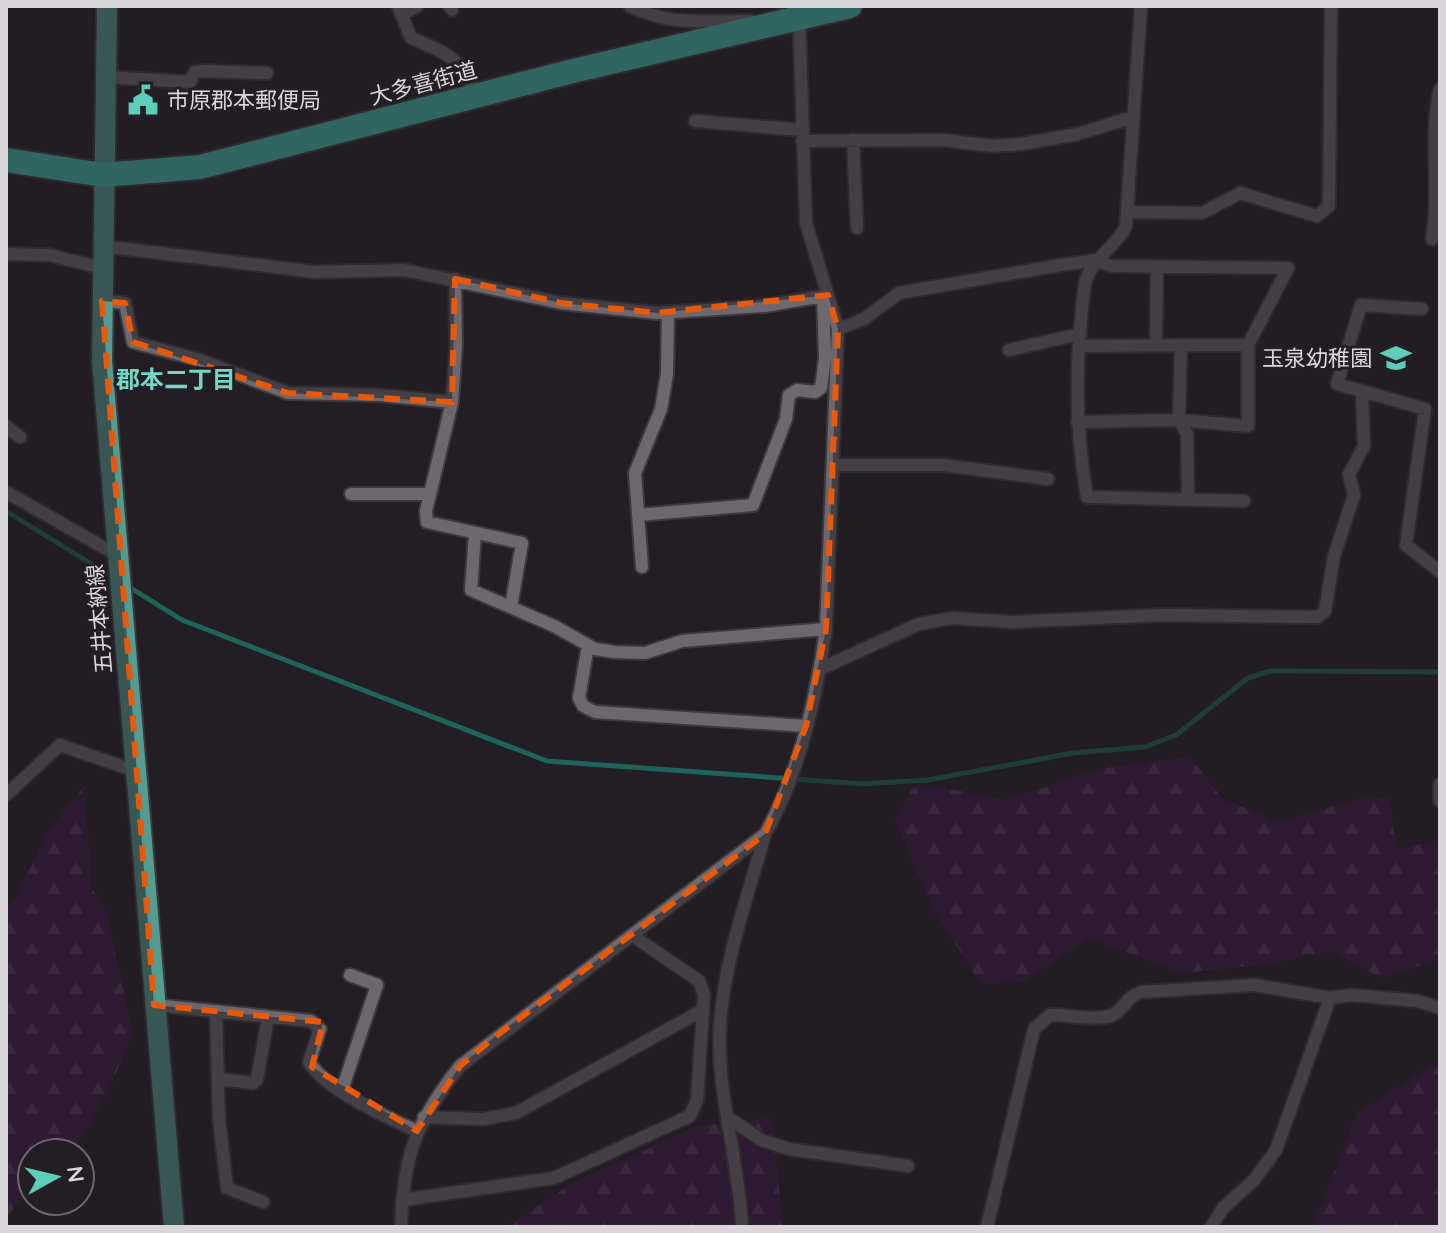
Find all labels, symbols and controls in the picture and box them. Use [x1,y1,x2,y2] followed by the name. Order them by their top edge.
[366,55,480,111] street label: 大多喜街道
[126,83,160,117] public building icon: 市原郡本郵便局
[167,86,321,114] place label: 市原郡本郵便局
[1379,341,1413,375] school or university icon: 玉泉幼稚園
[1262,344,1372,372] place label: 玉泉幼稚園
[116,364,236,394] district label: 郡本二丁目
[80,563,118,675] street label: 五井本納線
[16,1137,96,1217] north arrow
[61,1164,91,1184] text: N

